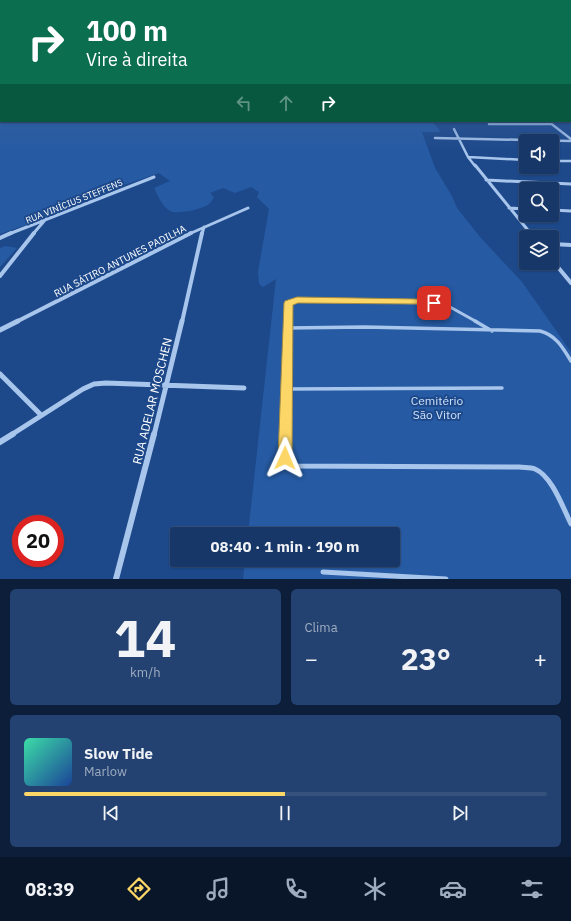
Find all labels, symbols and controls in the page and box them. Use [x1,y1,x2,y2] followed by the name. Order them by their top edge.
[86,12,168,49] text: 100 m
[20,16,72,68] icon: right
[86,48,188,71] text: Vire à direita
[233,92,255,114] icon: left
[275,92,297,114] icon: ahead
[317,92,339,114] icon: right
[519,134,559,270] map controls
[519,134,559,174] button: sound
[24,176,124,226] street label: RUA VINÍCIUS STEFFENS
[519,182,559,222] button: search
[52,222,189,300] street label: RUA SÁTIRO ANTUNES PADILHA
[519,230,559,270] button: layers
[417,286,451,320] pin
[423,292,445,314] icon: arrive
[129,336,175,466] street label: RUA ADELAR MOSCHEN
[411,393,463,422] park label: Cemitério São Vitor
[264,437,306,479] position arrow
[12,515,64,567] speed limit sign: 20
[211,537,359,556] text: 08:40 · 1 min · 190 m
[114,604,176,671] text: 14
[305,619,338,636] text: Clima
[401,639,451,678] text: 23°
[305,644,318,673] text: −
[534,644,547,673] text: +
[130,664,161,681] text: km/h
[84,744,153,763] text: Slow Tide
[84,763,127,780] text: Marlow
[100,802,122,824] icon: previous
[274,802,296,824] icon: pause
[449,802,471,824] icon: next
[125,875,153,903] icon: directions
[204,875,232,903] icon: music
[282,875,310,903] icon: phone
[361,875,389,903] icon: climate
[439,875,467,903] icon: car
[518,875,546,903] icon: filters
[25,878,74,901] text: 08:39

